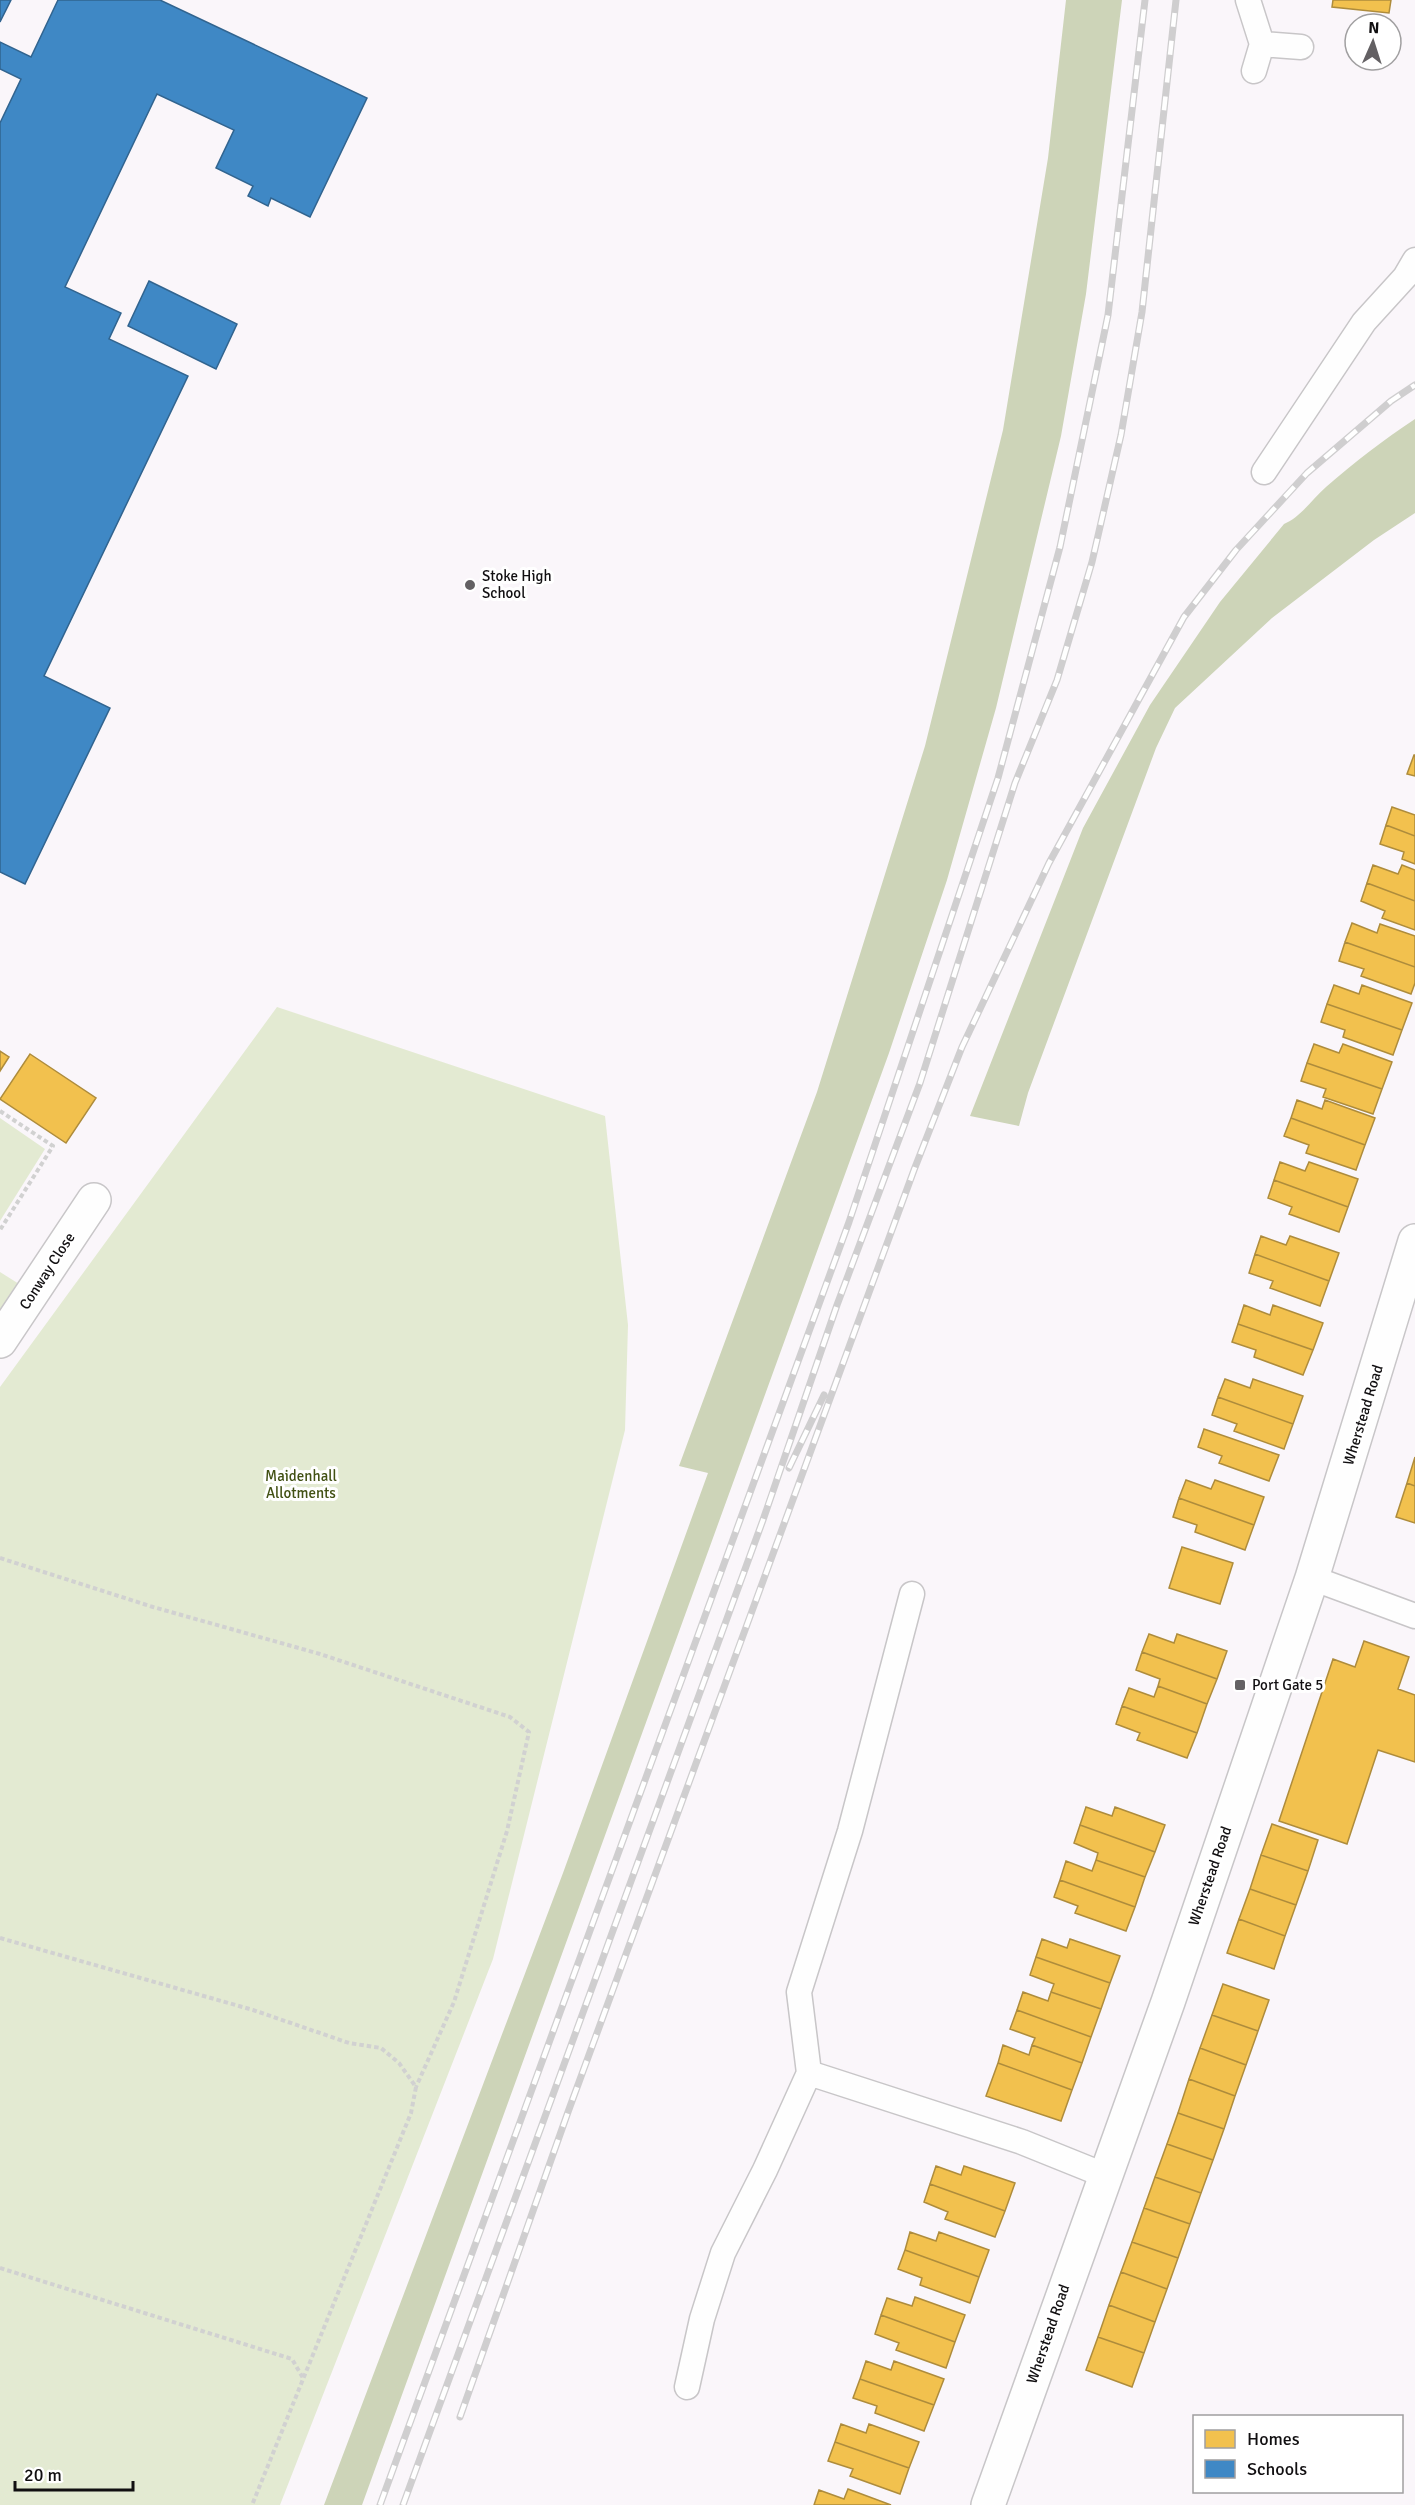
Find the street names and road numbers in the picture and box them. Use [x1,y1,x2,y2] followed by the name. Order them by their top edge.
[15,1229,79,1313] street label: Conway Close
[1339,1363,1387,1467] street label: Wherstead Road
[1185,1824,1235,1928] street label: Wherstead Road
[1023,2282,1073,2386] street label: Wherstead Road

